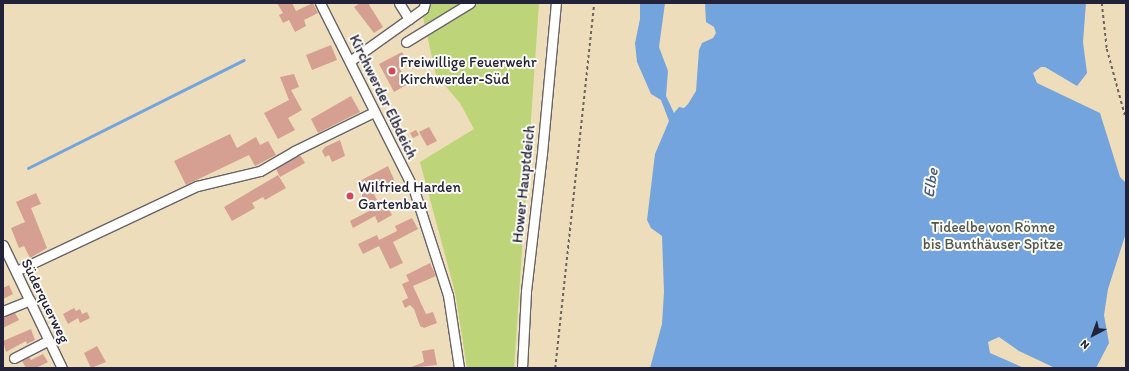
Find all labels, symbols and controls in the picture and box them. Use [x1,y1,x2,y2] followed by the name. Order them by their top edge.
[345,32,421,162] street label: Kirchwerder Elbdeich
[400,53,536,88] place label: Freiwillige Feuerwehr Kirchwerder-Süd
[387,66,397,76] marker: Freiwillige Feuerwehr Kirchwerder-Süd
[509,124,539,244] street label: Hower Hauptdeich
[919,167,943,199] water label: Elbe
[358,178,461,213] place label: Wilfried Harden Gartenbau
[345,191,355,201] marker: Wilfried Harden Gartenbau
[923,218,1063,253] park label: Tideelbe von Rönne bis Bunthäuser Spitze
[17,256,73,346] street label: Süderquerweg
[1073,315,1113,355] north arrow
[1078,337,1092,352] text: N

